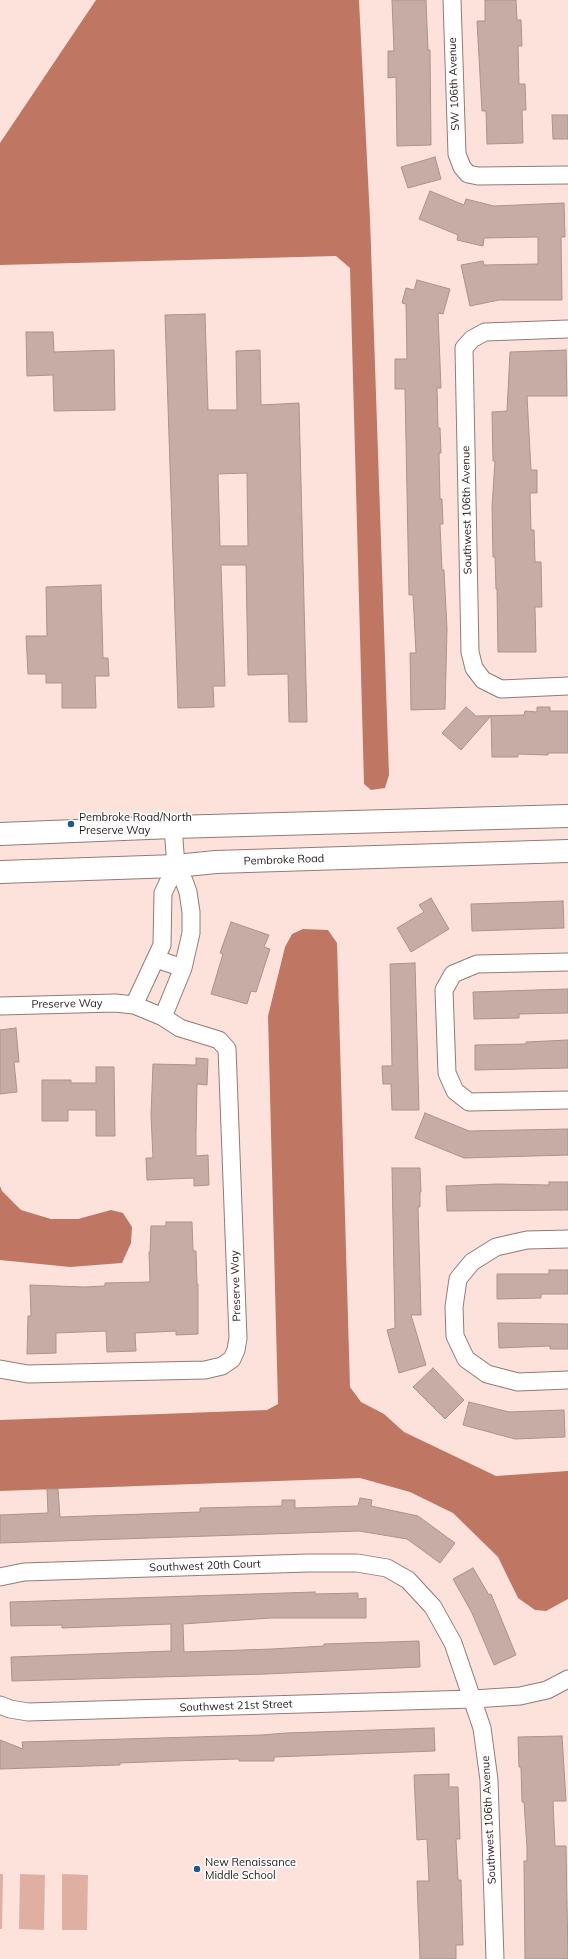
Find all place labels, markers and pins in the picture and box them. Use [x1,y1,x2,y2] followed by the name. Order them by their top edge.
[79,811,192,837] place label: Pembroke Road/North Preserve Way
[66,819,76,829] marker: Pembroke Road/North Preserve Way
[205,1856,296,1882] place label: New Renaissance Middle School
[192,1864,202,1874] marker: New Renaissance Middle School

